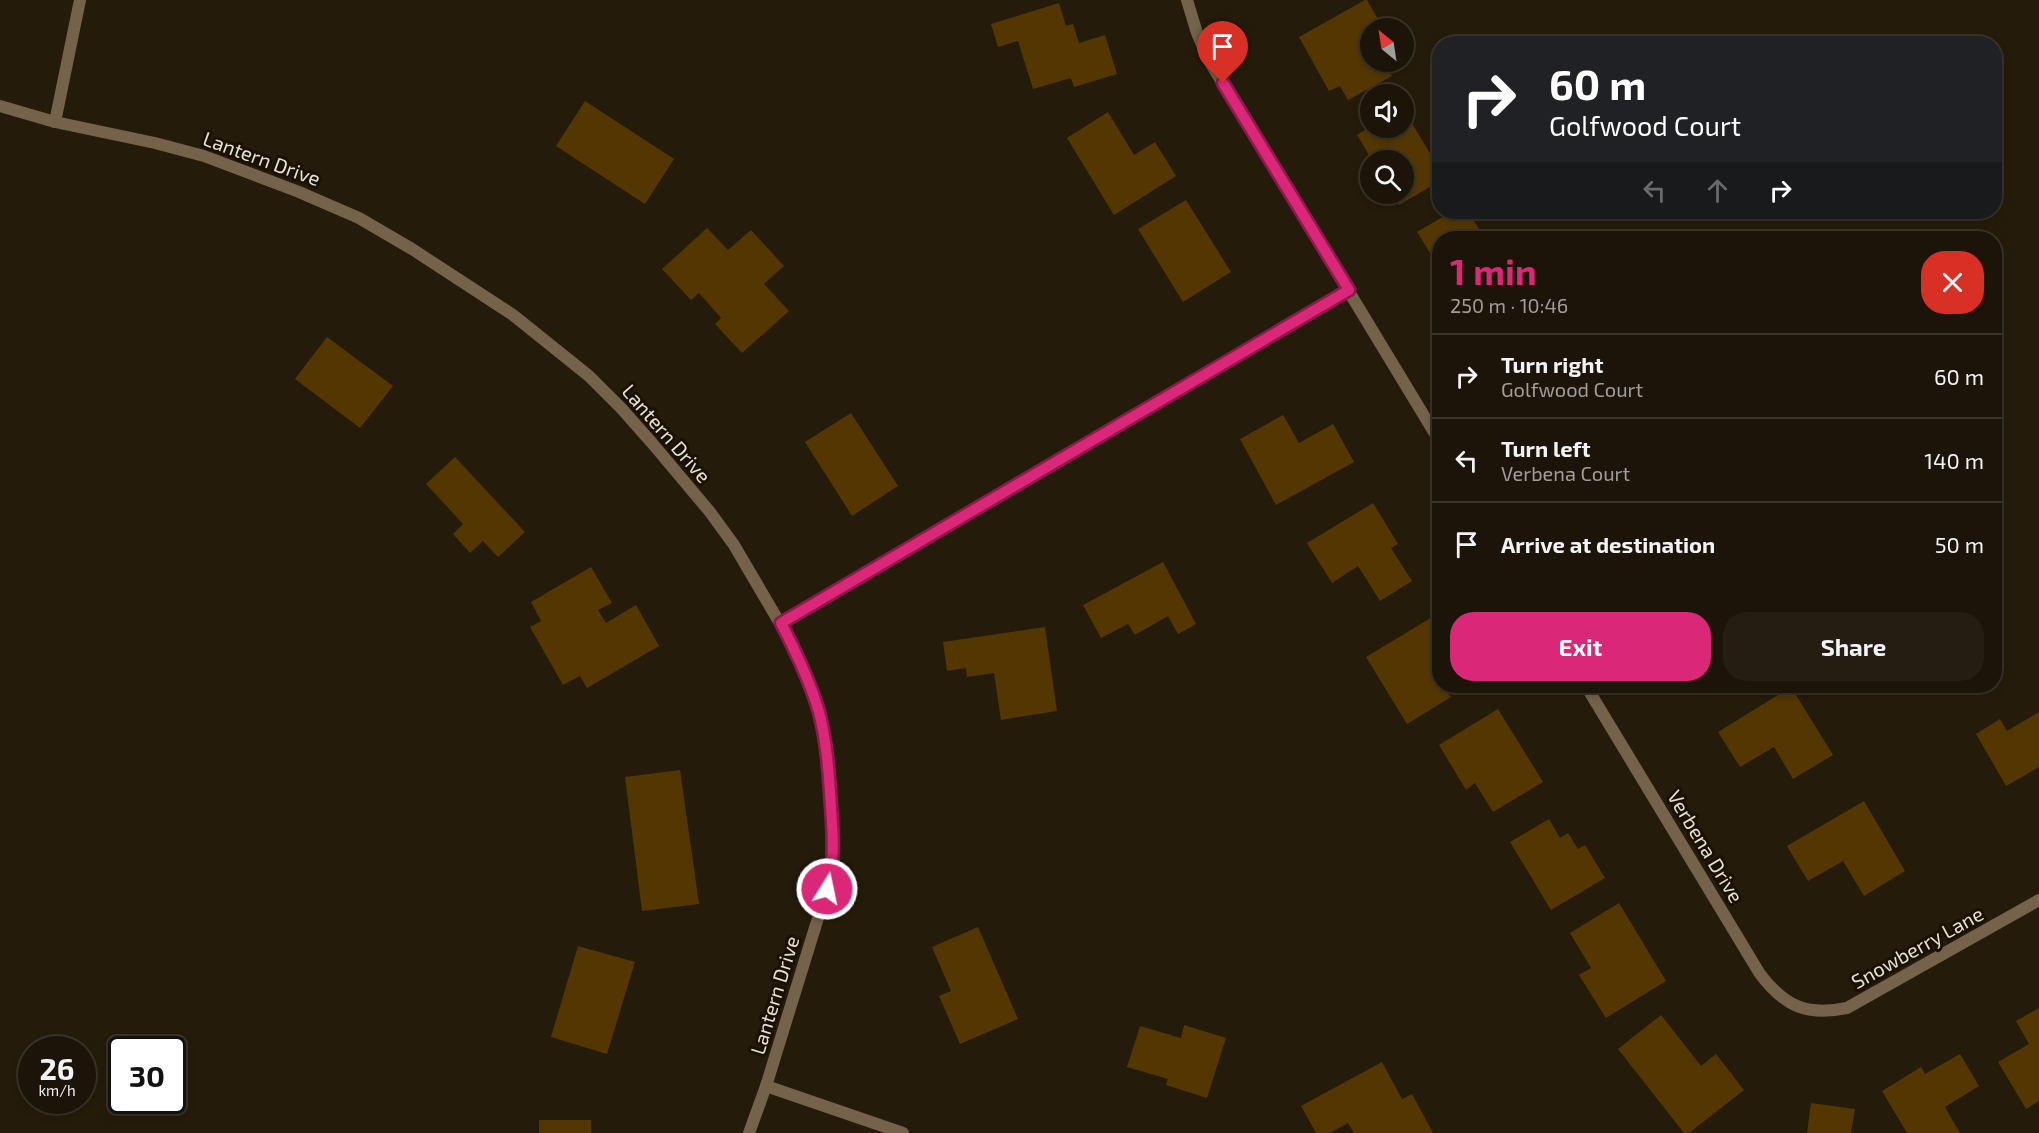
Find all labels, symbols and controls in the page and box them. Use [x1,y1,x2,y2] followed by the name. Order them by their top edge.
[1360,18,1414,72] north arrow
[1360,18,1414,204] map controls
[1197,21,1248,83] pin
[1206,30,1239,63] icon: arrive
[1549,58,1646,108] text: 60 m
[1450,60,1528,138] icon: right
[1360,84,1414,138] button: sound
[1549,109,1741,141] text: Golfwood Court
[200,126,324,190] street label: Lantern Drive
[1360,150,1414,204] button: search
[1638,174,1671,207] icon: left
[1701,174,1734,207] icon: ahead
[1764,174,1797,207] icon: right
[1450,249,1537,292] text: 1 min
[1921,251,1984,314] button: close
[1450,293,1568,317] text: 250 m · 10:46
[1501,351,1603,377] text: Turn right
[1450,360,1483,393] icon: right
[1934,363,1984,389] text: 60 m
[1501,377,1643,401] text: Golfwood Court
[618,379,716,487] street label: Lantern Drive
[1501,435,1590,461] text: Turn left
[1450,444,1483,477] icon: left
[1924,447,1984,473] text: 140 m
[1501,461,1630,485] text: Verbena Court
[1450,528,1483,561] icon: arrive
[1501,531,1715,557] text: Arrive at destination
[1935,531,1984,557] text: 50 m
[1450,612,1711,681] button: Exit
[1723,612,1984,681] button: Share
[1663,785,1749,907] street label: Verbena Drive
[795,857,859,921] position arrow
[1847,901,1987,993] street label: Snowberry Lane
[745,933,803,1057] street label: Lantern Drive
[108,1036,186,1114] speed limit sign: 30
[39,1050,75,1086] text: 26
[38,1081,76,1099] text: km/h

